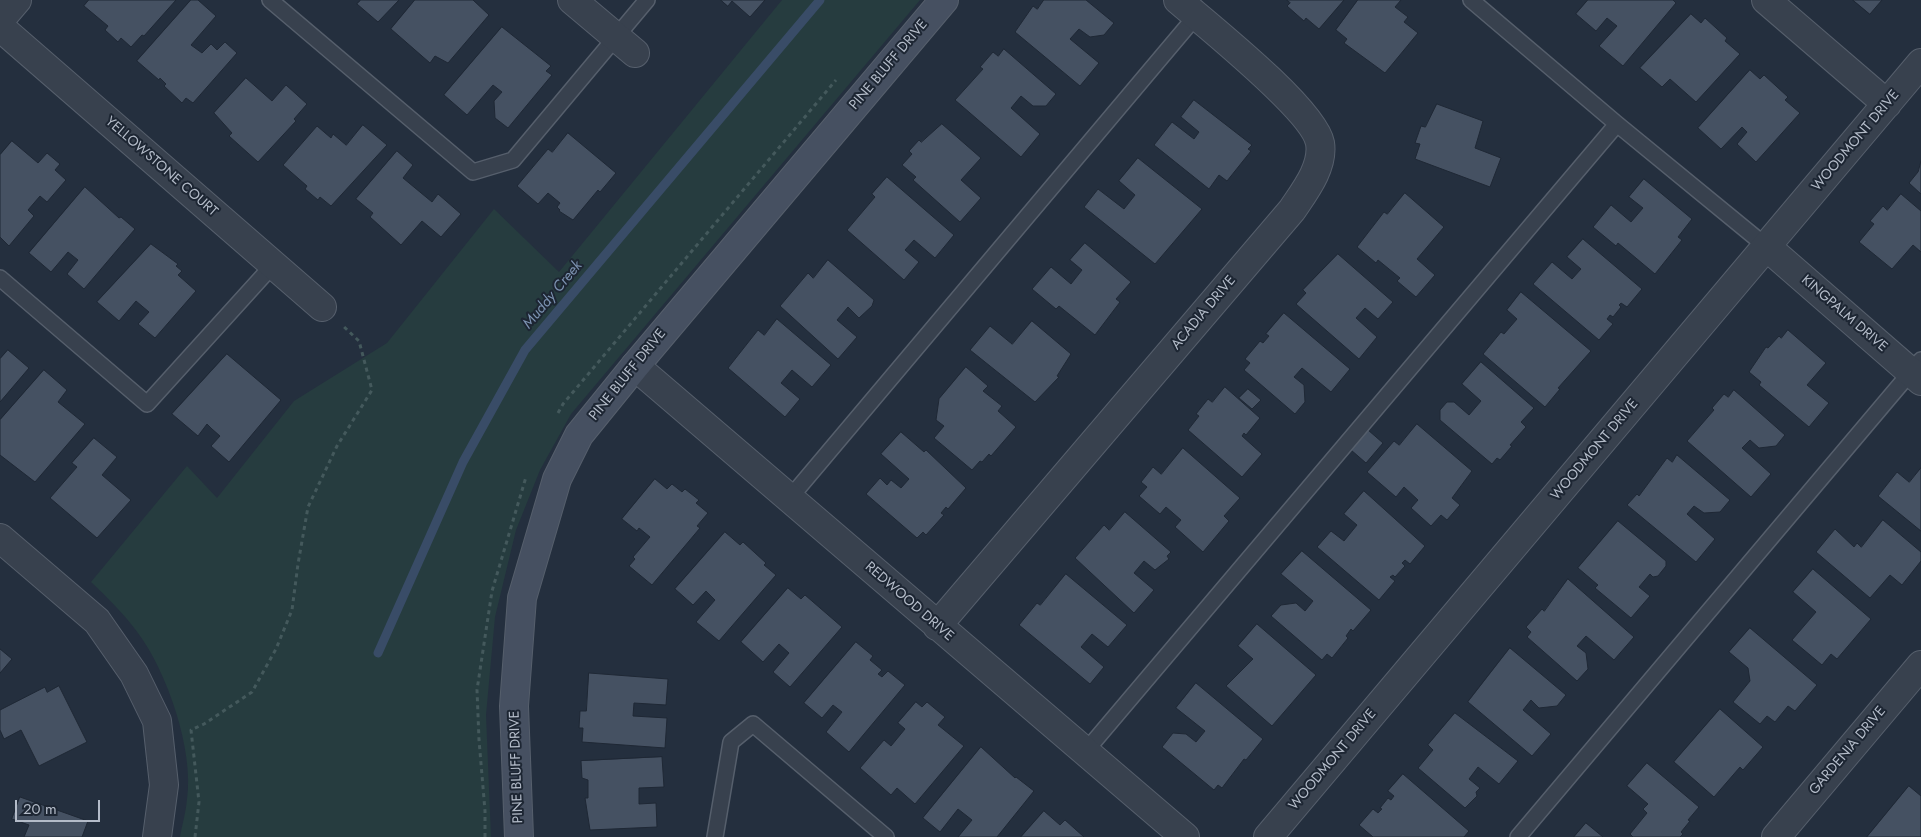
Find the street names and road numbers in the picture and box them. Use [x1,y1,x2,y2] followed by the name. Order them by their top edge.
[846,16,932,114] street label: PINE BLUFF DRIVE
[1809,87,1903,195] street label: WOODMONT DRIVE
[101,114,221,220] street label: YELLOWSTONE COURT
[1798,272,1890,356] street label: KINGPALM DRIVE
[1168,273,1240,353] street label: ACADIA DRIVE
[586,326,670,424] street label: PINE BLUFF DRIVE
[1548,396,1642,504] street label: WOODMONT DRIVE
[861,559,957,645] street label: REDWOOD DRIVE
[1806,703,1890,799] street label: GARDENIA DRIVE
[1286,706,1380,814] street label: WOODMONT DRIVE
[507,710,527,824] street label: PINE BLUFF DRIVE

